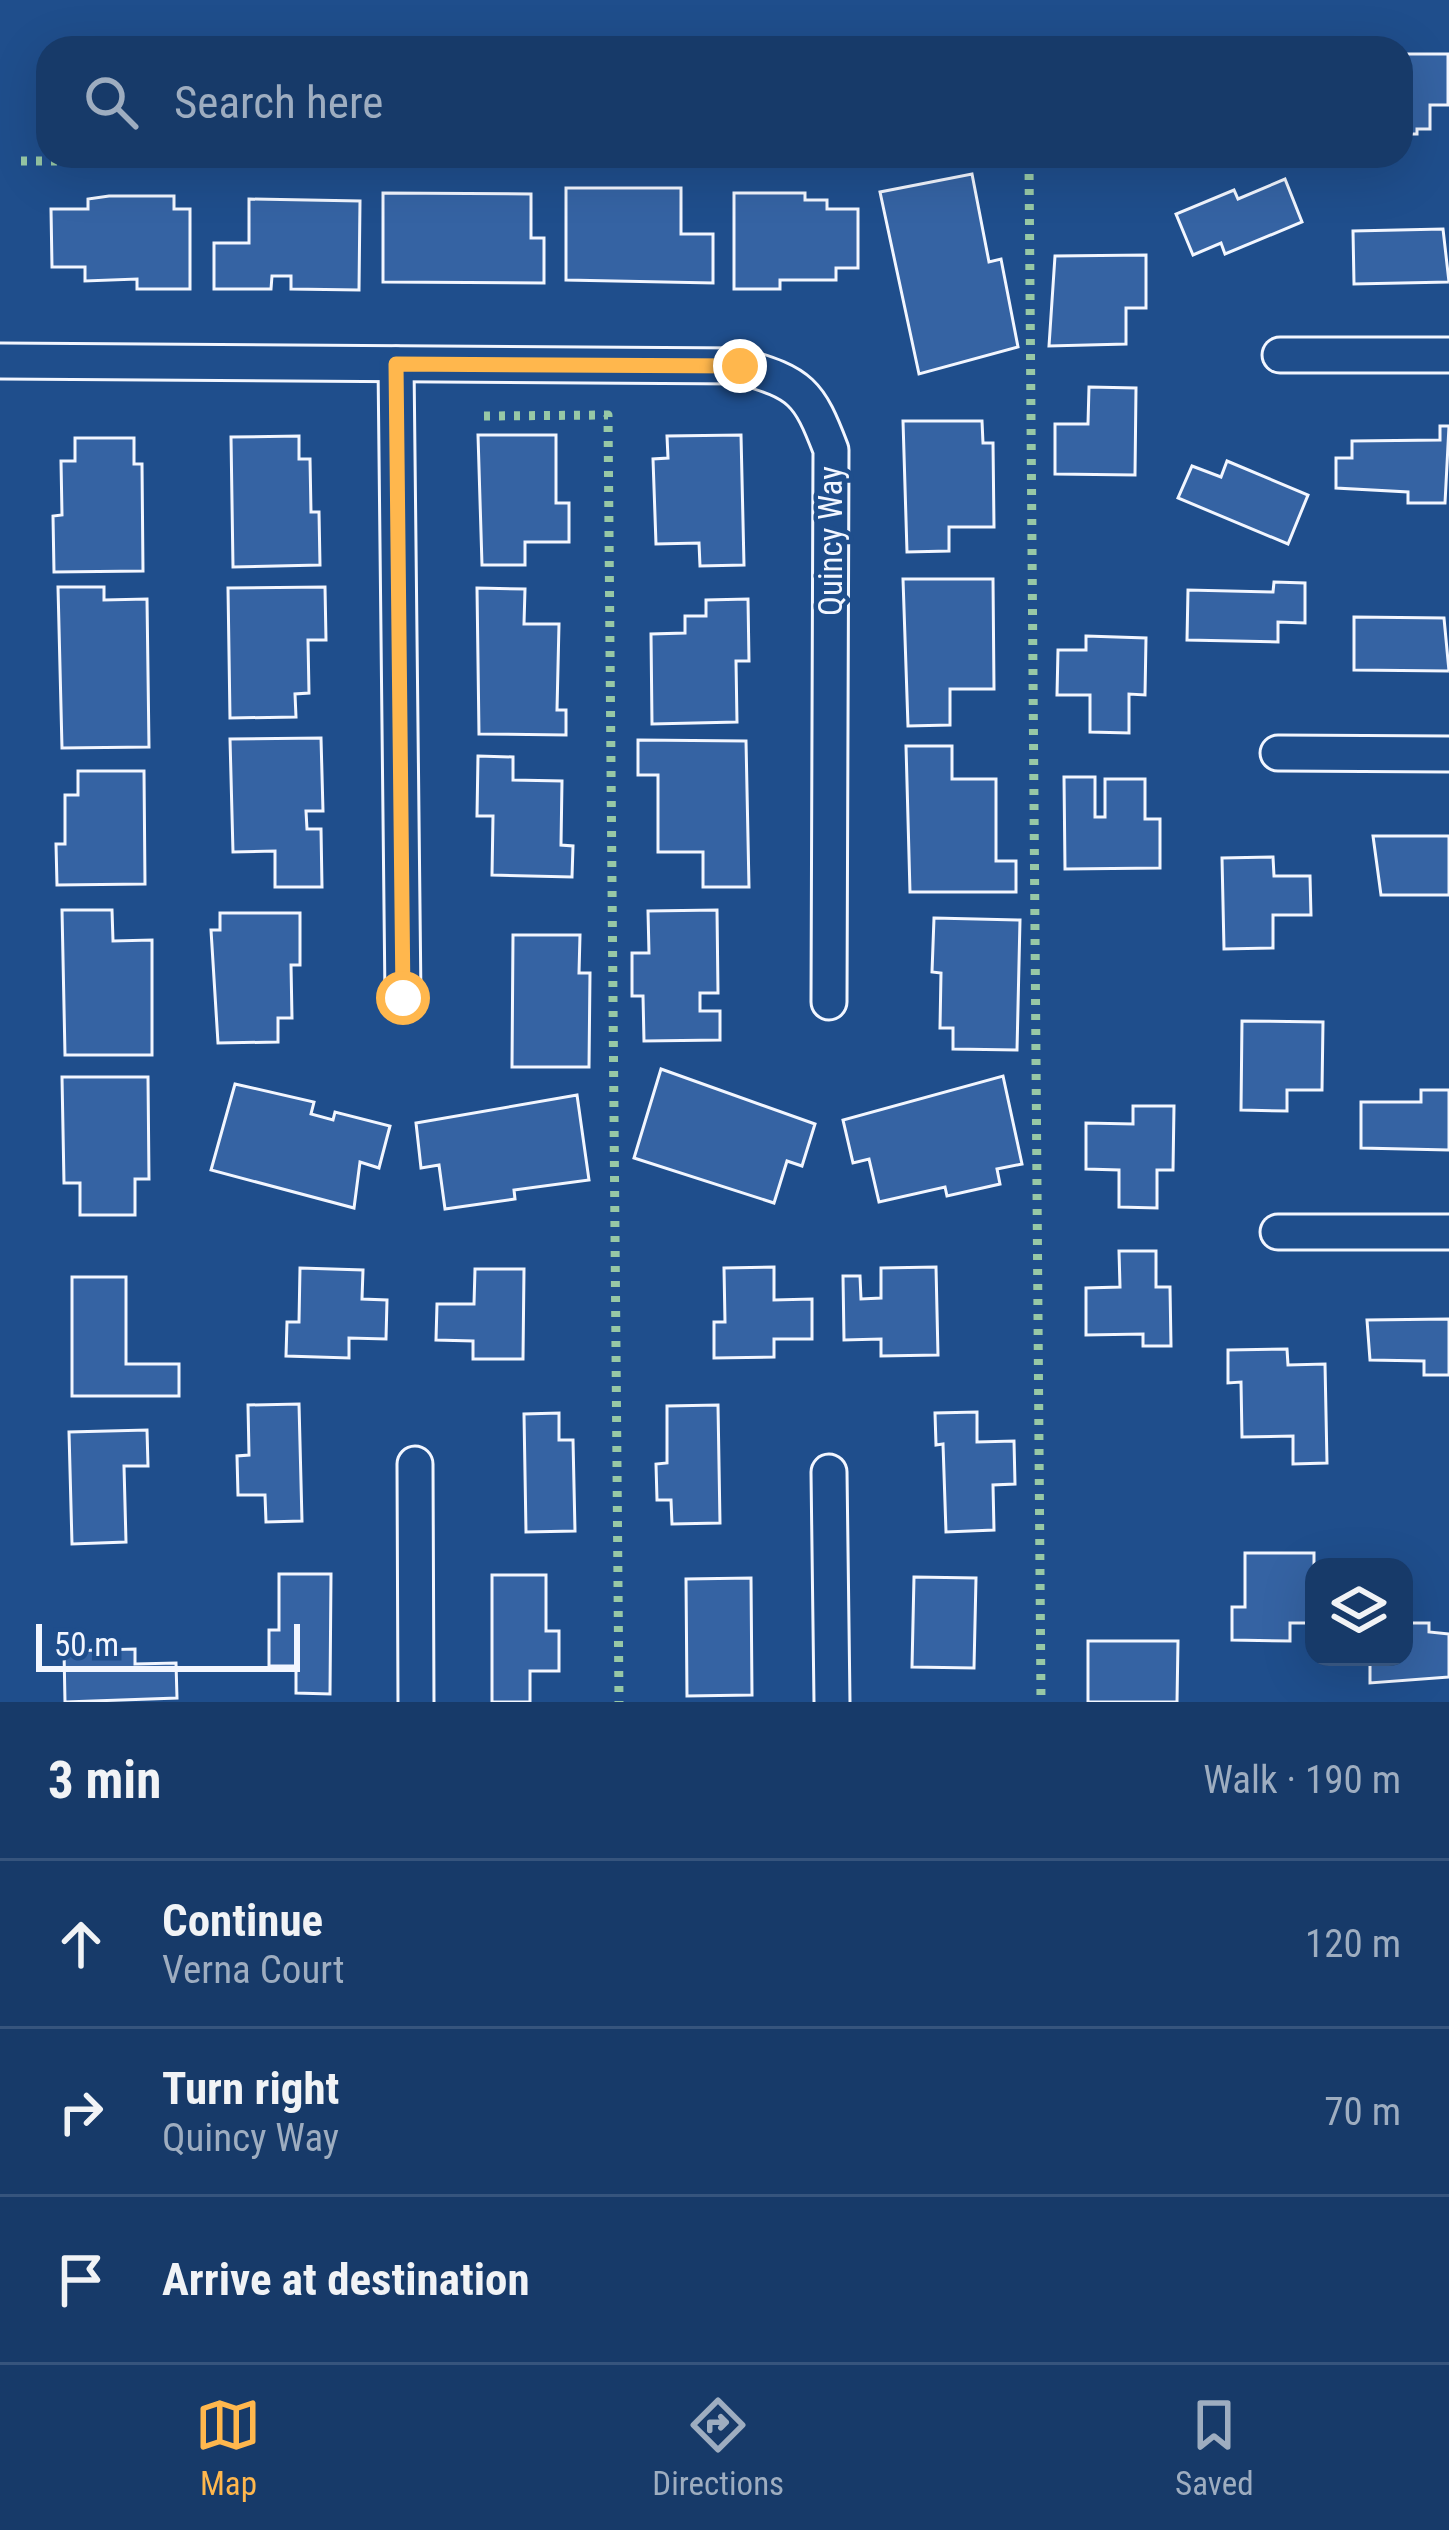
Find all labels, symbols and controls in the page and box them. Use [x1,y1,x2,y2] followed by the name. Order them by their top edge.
[36,36,1413,168] search box
[78,69,144,135] icon: search
[174,76,383,129] text: Search here
[713,339,767,393] route end
[811,466,850,616] street label: Quincy Way
[376,971,430,1025] route start
[1305,1558,1413,1666] map controls
[1305,1558,1413,1666] button: layers
[36,1618,300,1671] scale bar
[54,1625,119,1664] text: 50 m
[48,1751,161,1810] text: 3 min
[1203,1757,1401,1803] text: Walk · 190 m
[162,1894,323,1947] text: Continue
[48,1911,114,1977] icon: ahead
[1305,1921,1401,1967] text: 120 m
[162,1947,345,1993] text: Verna Court
[162,2062,339,2115] text: Turn right
[48,2079,114,2145] icon: right
[1324,2089,1401,2135] text: 70 m
[162,2115,339,2161] text: Quincy Way
[48,2247,114,2313] icon: arrive
[162,2253,530,2306] text: Arrive at destination
[195,2392,261,2503] tab: Map
[652,2392,784,2503] tab: Directions
[1175,2392,1254,2503] tab: Saved

